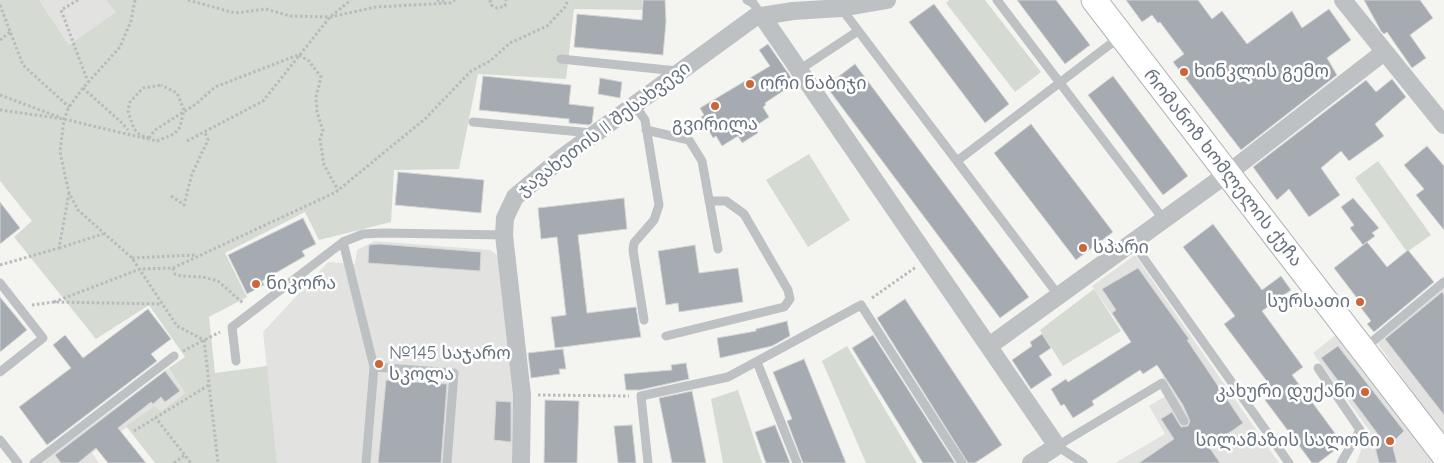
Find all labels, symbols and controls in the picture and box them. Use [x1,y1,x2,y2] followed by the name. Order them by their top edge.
[513,57,695,201] street label: ჯავახეთის II შესახვევი
[1194,61,1329,83] place label: ხინკლის გემო
[1139,65,1307,271] street label: რომანოზ ხომლელის ქუჩა
[1178,66,1190,78] marker: ხინკლის გემო
[760,73,867,95] place label: ორი ნაბიჯი
[744,78,756,90] marker: ორი ნაბიჯი
[709,100,721,112] marker: გვირილა
[672,114,758,136] place label: გვირილა
[1093,237,1149,259] place label: სპარი
[1077,242,1089,254] marker: სპარი
[266,273,336,295] place label: ნიკორა
[250,278,262,290] marker: ნიკორა
[1267,291,1350,313] place label: სურსათი
[1354,296,1366,308] marker: სურსათი
[389,343,511,386] place label: №145 საჯარო სკოლა
[373,358,385,370] marker: №145 საჯარო სკოლა
[1215,381,1355,403] place label: კახური დუქანი
[1359,386,1371,398] marker: კახური დუქანი
[1196,430,1380,452] place label: სილამაზის სალონი
[1384,435,1396,447] marker: სილამაზის სალონი

